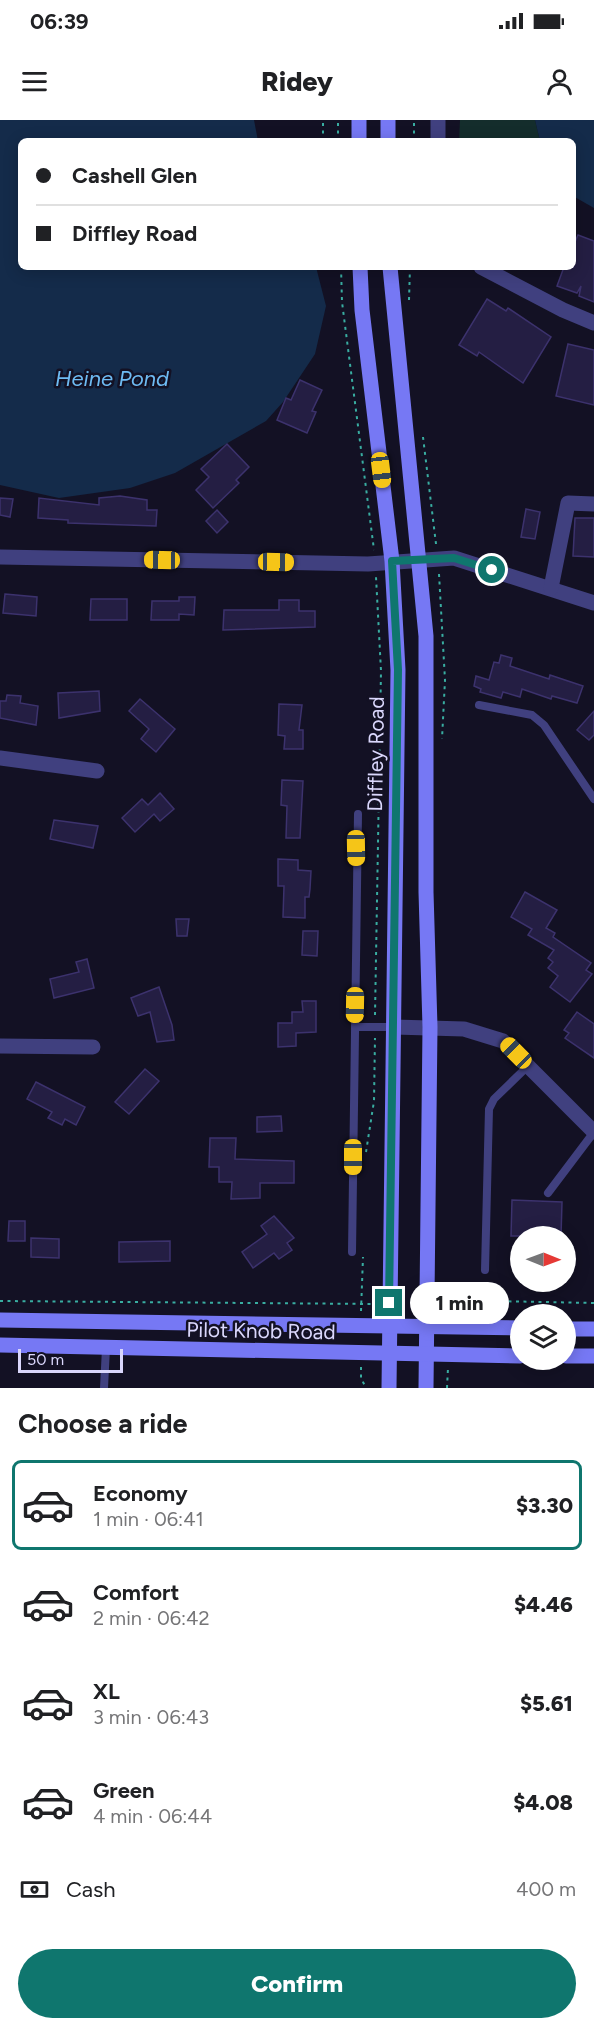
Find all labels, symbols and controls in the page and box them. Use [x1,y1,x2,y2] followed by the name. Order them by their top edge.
[30,8,89,35] text: 06:39
[18,65,51,98] icon: menu
[261,65,333,98] text: Ridey
[543,65,576,98] icon: person
[72,162,197,189] text: Cashell Glen
[72,220,197,247] text: Diffley Road
[55,365,170,392] water label: Heine Pond
[370,451,392,489] car
[144,551,180,569] car
[258,553,294,571] car
[478,556,505,583] route start
[362,696,389,812] street label: Diffley Road
[347,830,365,866] car
[346,987,364,1023] car
[497,1034,535,1072] car
[344,1139,362,1175] car
[510,1226,576,1292] north arrow
[510,1226,576,1370] map controls
[410,1282,509,1324] callout: 1 min
[375,1289,402,1316] route end
[436,1291,483,1315] text: 1 min
[510,1304,576,1370] button: layers
[186,1317,336,1344] street label: Pilot Knob Road
[18,1346,123,1374] scale bar
[27,1350,64,1369] text: 50 m
[18,1407,187,1440] text: Choose a ride
[21,1478,75,1532] icon: car
[93,1480,188,1507] text: Economy
[516,1492,573,1519] text: $3.30
[93,1507,204,1531] text: 1 min · 06:41
[21,1577,75,1631] icon: car
[93,1579,179,1606] text: Comfort
[514,1591,573,1618] text: $4.46
[93,1606,210,1630] text: 2 min · 06:42
[21,1676,75,1730] icon: car
[93,1678,120,1705] text: XL
[520,1690,573,1717] text: $5.61
[93,1705,209,1729] text: 3 min · 06:43
[21,1775,75,1829] icon: car
[93,1777,155,1804] text: Green
[513,1789,573,1816] text: $4.08
[93,1804,212,1828] text: 4 min · 06:44
[18,1873,51,1906] icon: cash
[66,1876,116,1903] text: Cash
[516,1877,576,1901] text: 400 m
[18,1949,576,2018] button: Confirm

